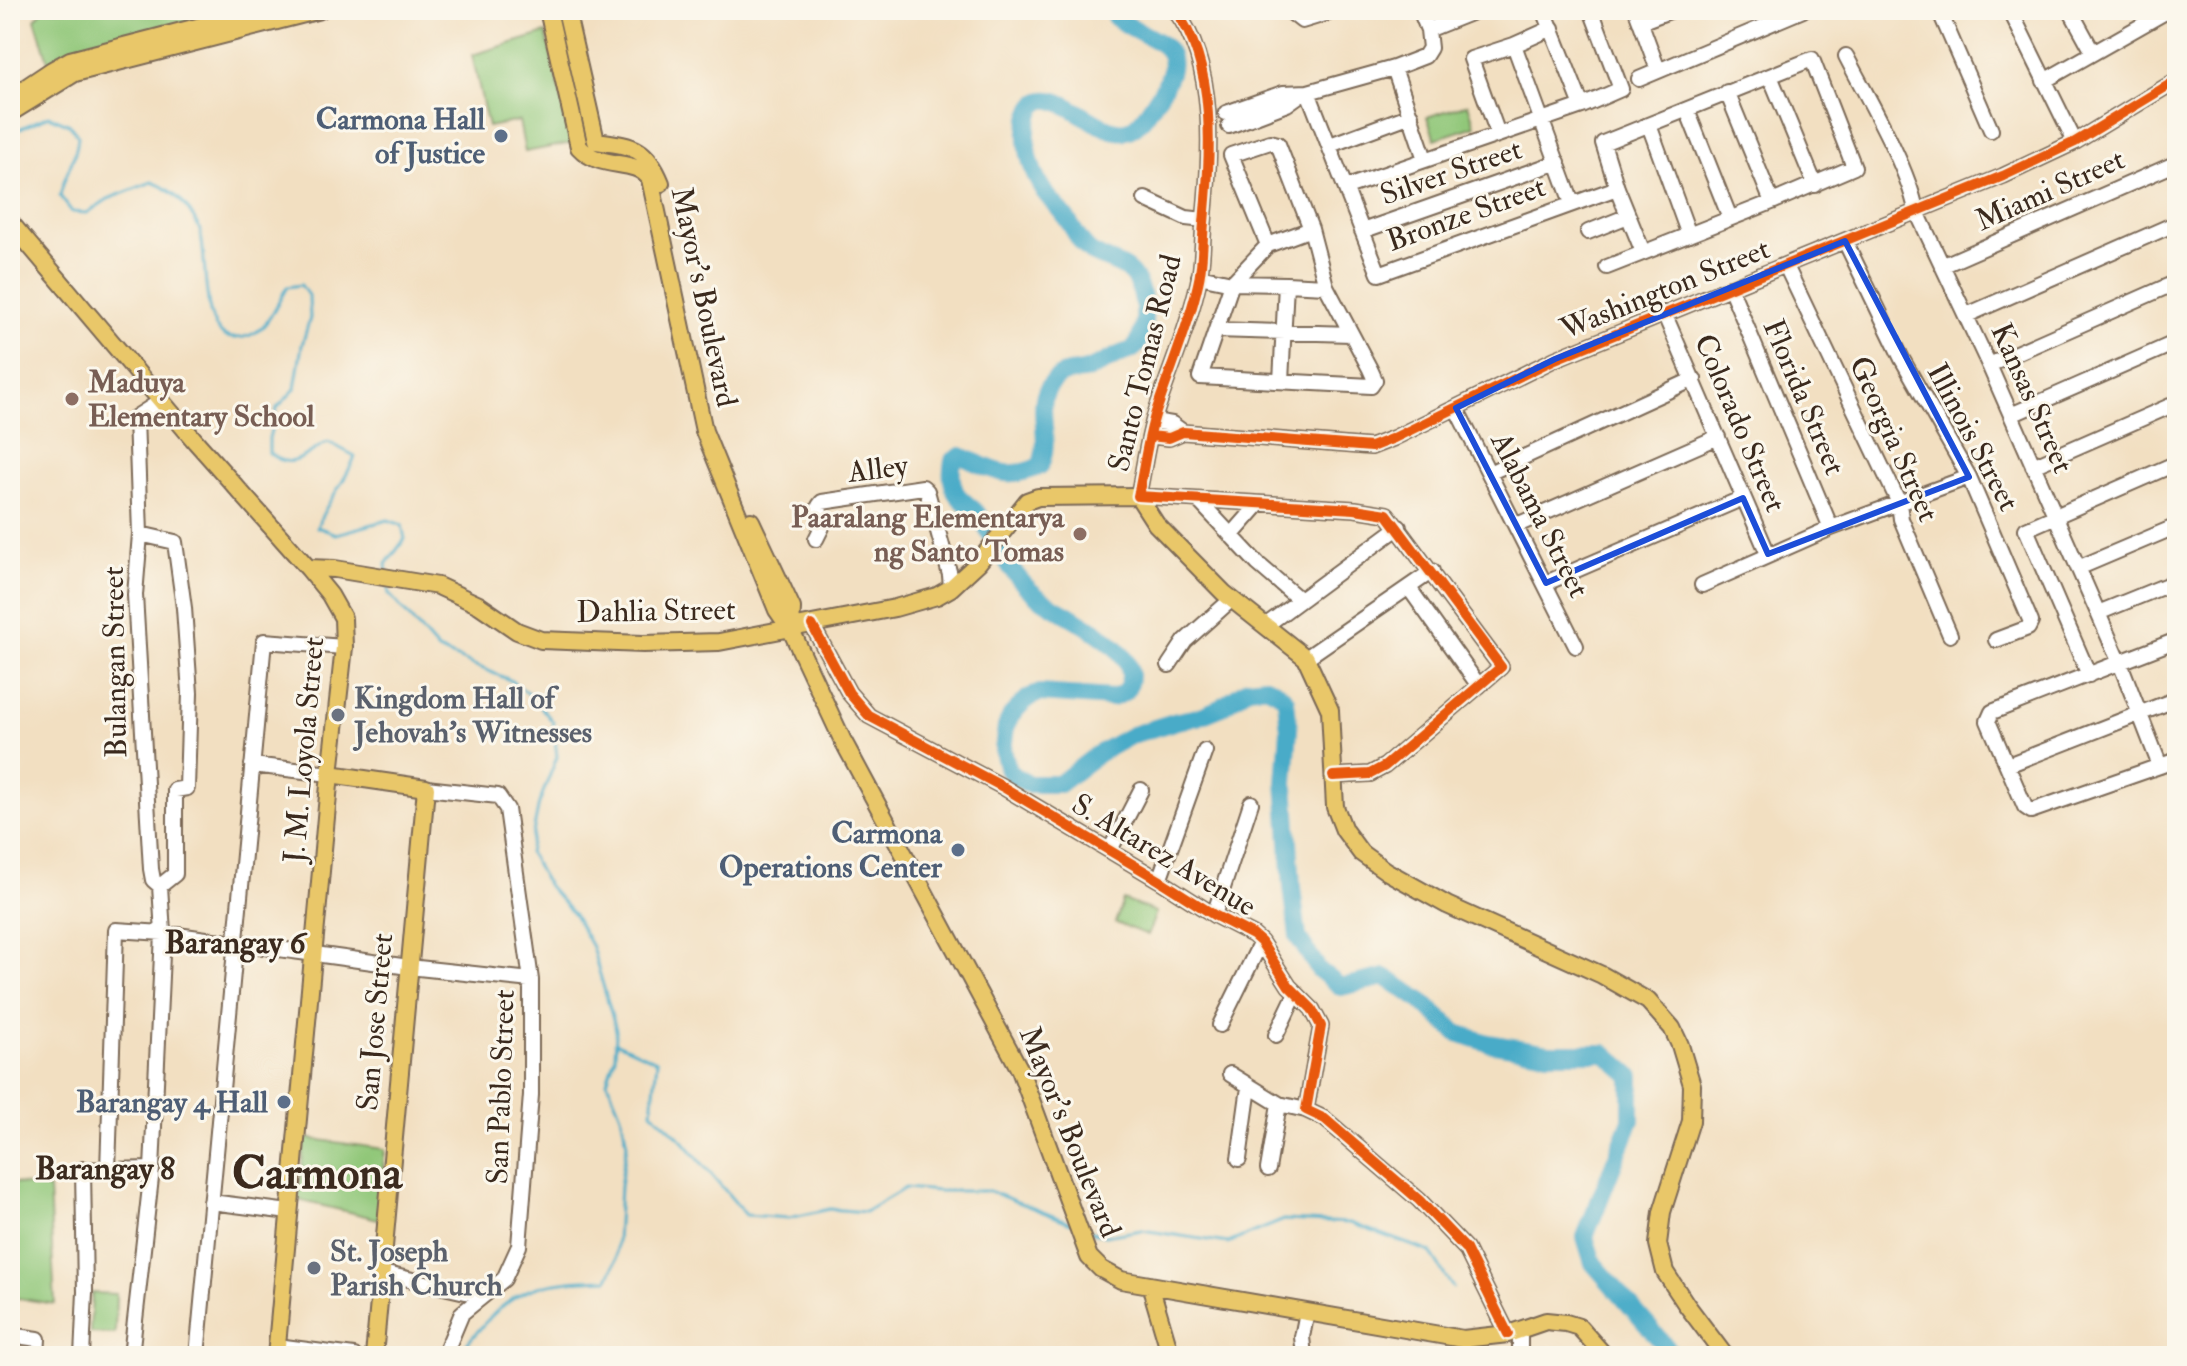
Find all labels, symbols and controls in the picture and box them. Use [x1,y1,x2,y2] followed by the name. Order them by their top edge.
[316,101,485,172] place label: Carmona Hall of Justice
[492,127,510,145] marker: Carmona Hall of Justice
[1375,130,1527,213] street label: Silver Street
[1970,141,2130,239] street label: Miami Street
[1382,168,1551,260] street label: Bronze Street
[663,184,745,411] street label: Mayor's Boulevard
[1554,230,1775,348] street label: Washington Street
[1100,250,1190,475] street label: Santo Tomas Road
[1755,314,1853,481] street label: Florida Street
[1983,317,2082,479] street label: Kansas Street
[1686,329,1794,518] street label: Colorado Street
[1841,351,1947,528] street label: Georgia Street
[1919,357,2028,517] street label: Illinois Street
[87,364,315,435] place label: Maduya Elementary School
[63,390,81,408] marker: Maduya Elementary School
[1482,425,1598,604] street label: Alabama Street
[845,447,911,491] street label: Alley
[791,499,1066,570] place label: Paaralang Elementarya ng Santo Tomas
[1071,525,1089,543] marker: Paaralang Elementarya ng Santo Tomas
[95,565,135,758] street label: Bulangan Street
[576,591,736,631] street label: Dahlia Street
[276,635,332,866] street label: J. M. Loyola Street
[352,680,592,751] place label: Kingdom Hall of Jehovah's Witnesses
[329,706,347,724] marker: Kingdom Hall of Jehovah's Witnesses
[1065,785,1263,925] street label: S. Altarez Avenue
[719,815,944,886] place label: Carmona Operations Center
[949,841,967,859] marker: Carmona Operations Center
[164,923,308,963] district label: Barangay 6
[349,931,401,1112] street label: San Jose Street
[479,989,523,1185] street label: San Pablo Street
[1011,1021,1129,1243] street label: Mayor's Boulevard
[76,1084,268,1121] place label: Barangay 4 Hall
[275,1093,293,1111] marker: Barangay 4 Hall
[232,1145,403,1202] district label: Carmona
[35,1149,175,1189] district label: Barangay 8
[330,1233,503,1304] place label: St. Joseph Parish Church
[305,1259,323,1277] marker: St. Joseph Parish Church

